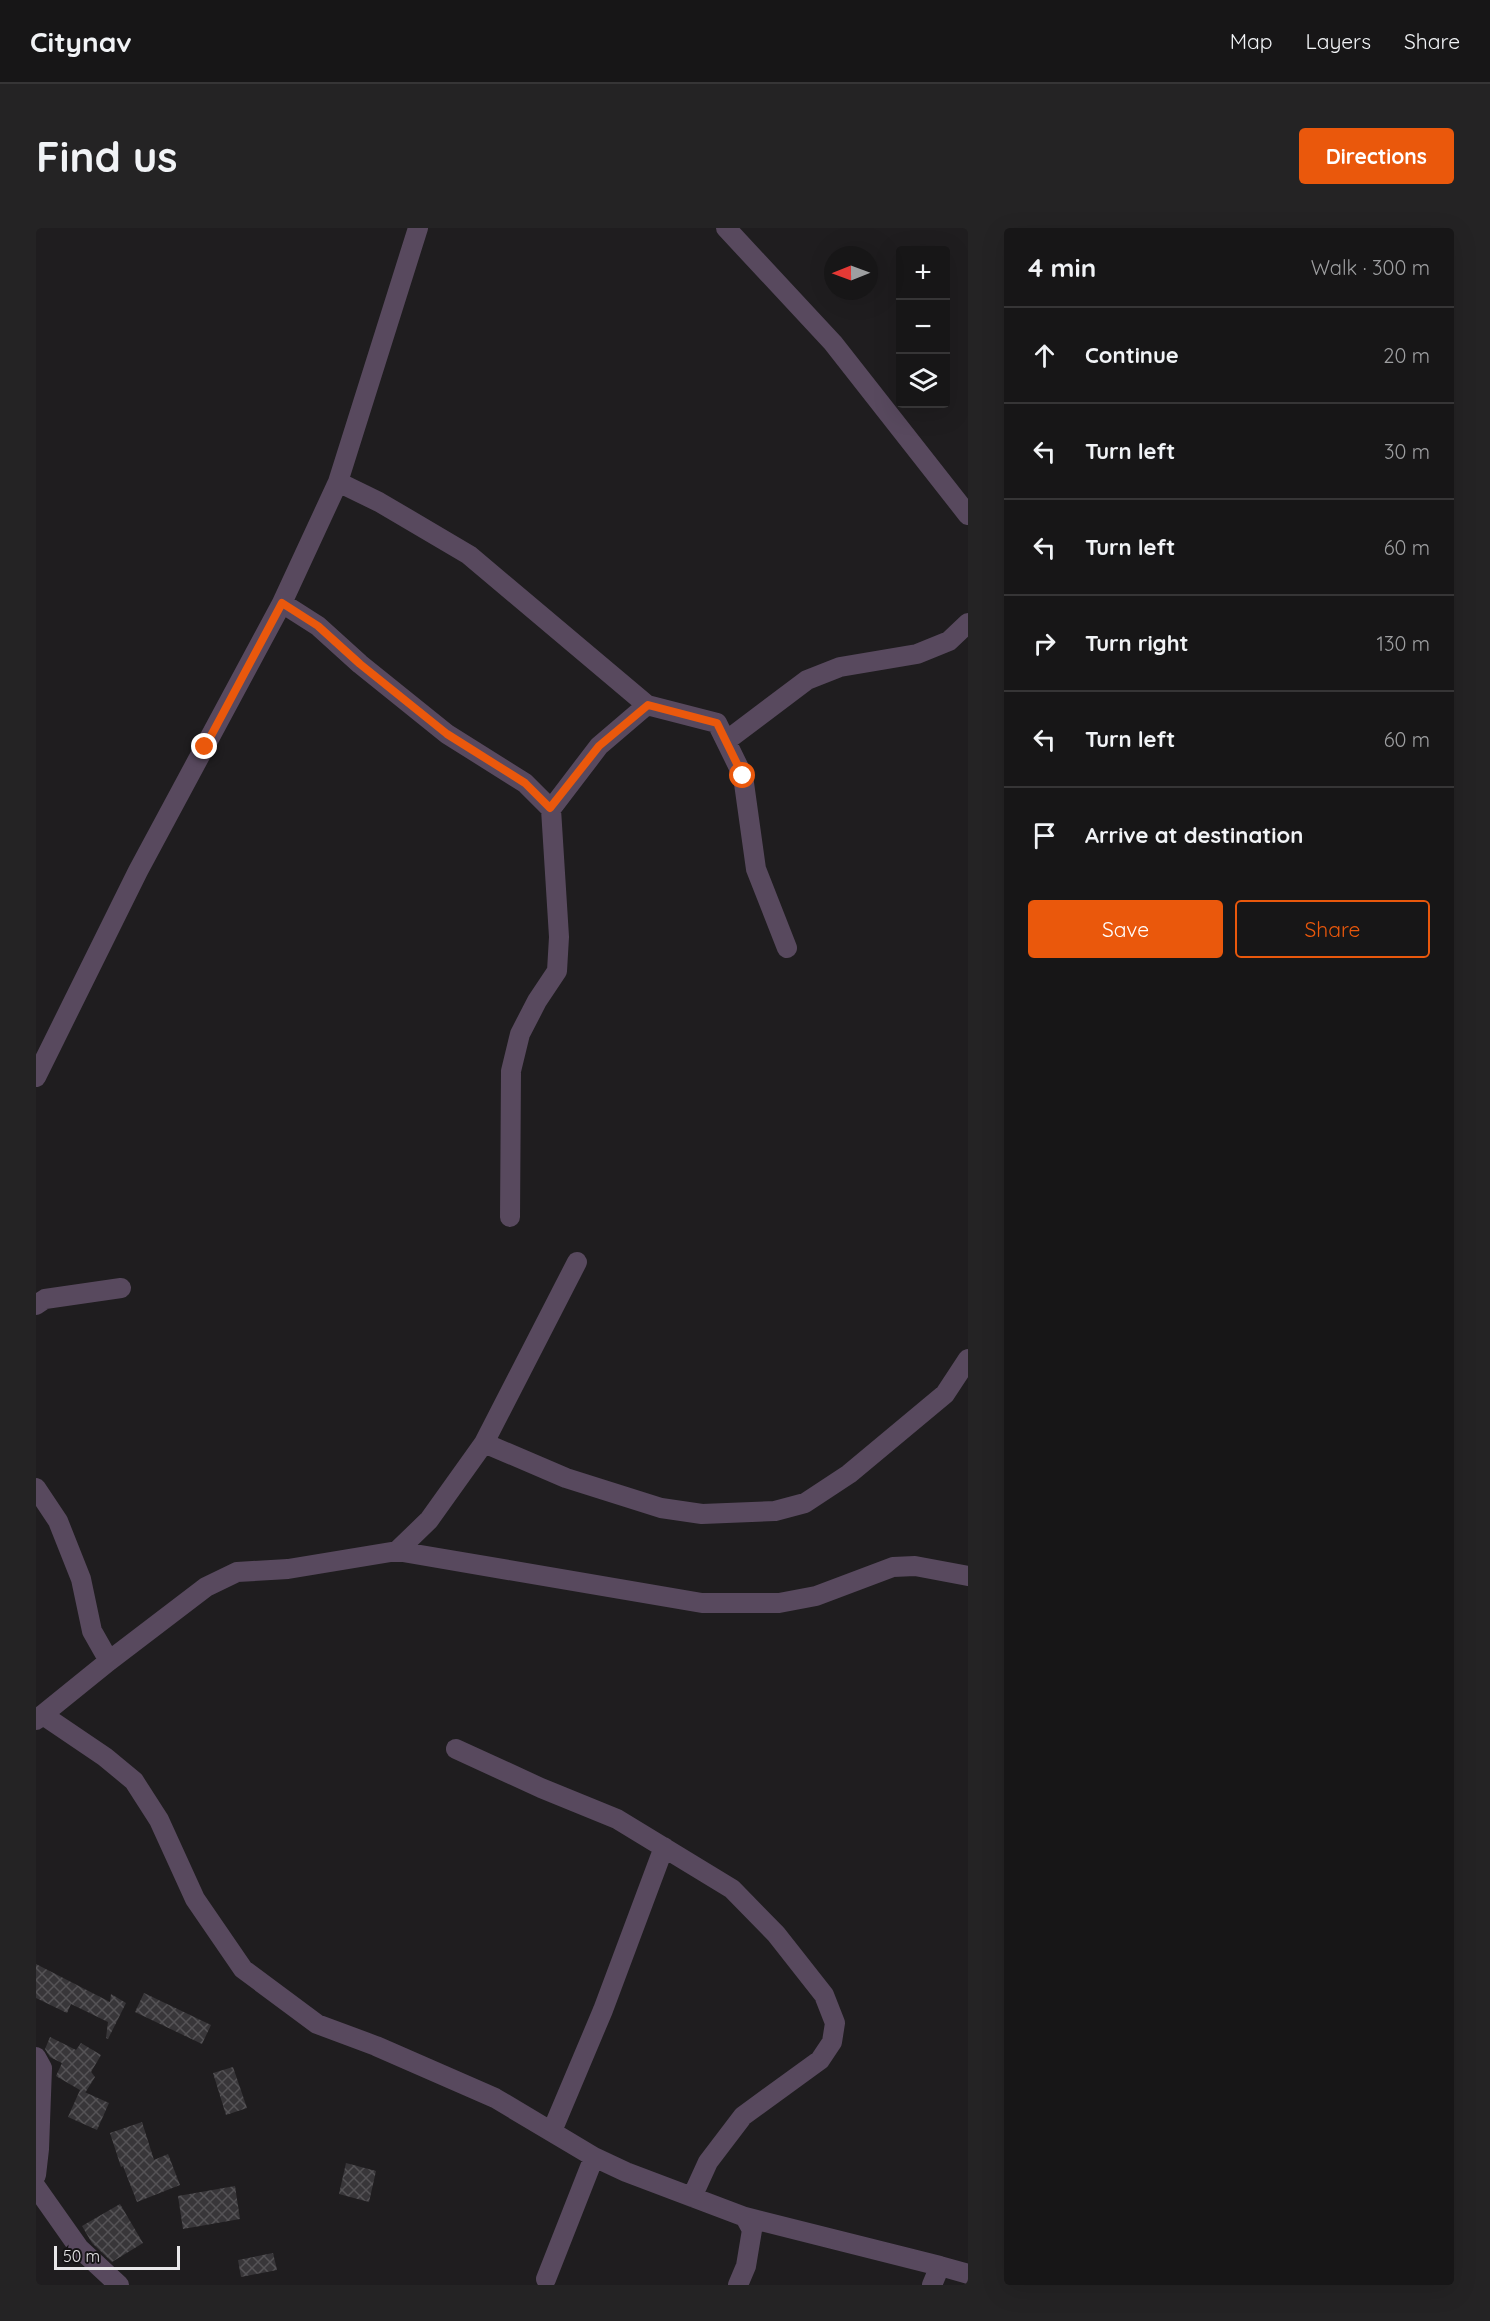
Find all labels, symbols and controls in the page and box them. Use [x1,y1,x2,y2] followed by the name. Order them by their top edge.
[30,24,132,59] text: Citynav
[1230,28,1273,54] text: Map
[1306,28,1371,54] text: Layers
[1404,28,1460,54] text: Share
[1299,128,1454,184] button: Directions
[36,130,178,183] text: Find us
[824,246,878,300] north arrow
[896,246,950,408] map controls
[896,246,950,300] button: +
[1028,251,1096,284] text: 4 min
[1311,255,1430,280] text: Walk · 300 m
[896,300,950,354] button: −
[1028,339,1061,372] icon: ahead
[1085,341,1179,369] text: Continue
[1383,343,1430,368] text: 20 m
[896,354,950,408] button: layers
[1028,435,1061,468] icon: left
[1085,437,1175,465] text: Turn left
[1384,439,1430,464] text: 30 m
[1028,531,1061,564] icon: left
[1085,533,1175,561] text: Turn left
[1384,535,1430,560] text: 60 m
[1028,627,1061,660] icon: right
[1085,629,1189,657] text: Turn right
[1377,631,1430,656] text: 130 m
[1028,723,1061,756] icon: left
[1085,725,1175,753] text: Turn left
[1384,727,1430,752] text: 60 m
[191,733,217,759] route end
[729,762,755,788] route start
[1028,819,1061,852] icon: arrive
[1085,821,1303,849] text: Arrive at destination
[1028,900,1223,958] button: Save
[1235,900,1430,958] button: Share
[54,2243,180,2270] scale bar
[63,2246,100,2266] text: 50 m

